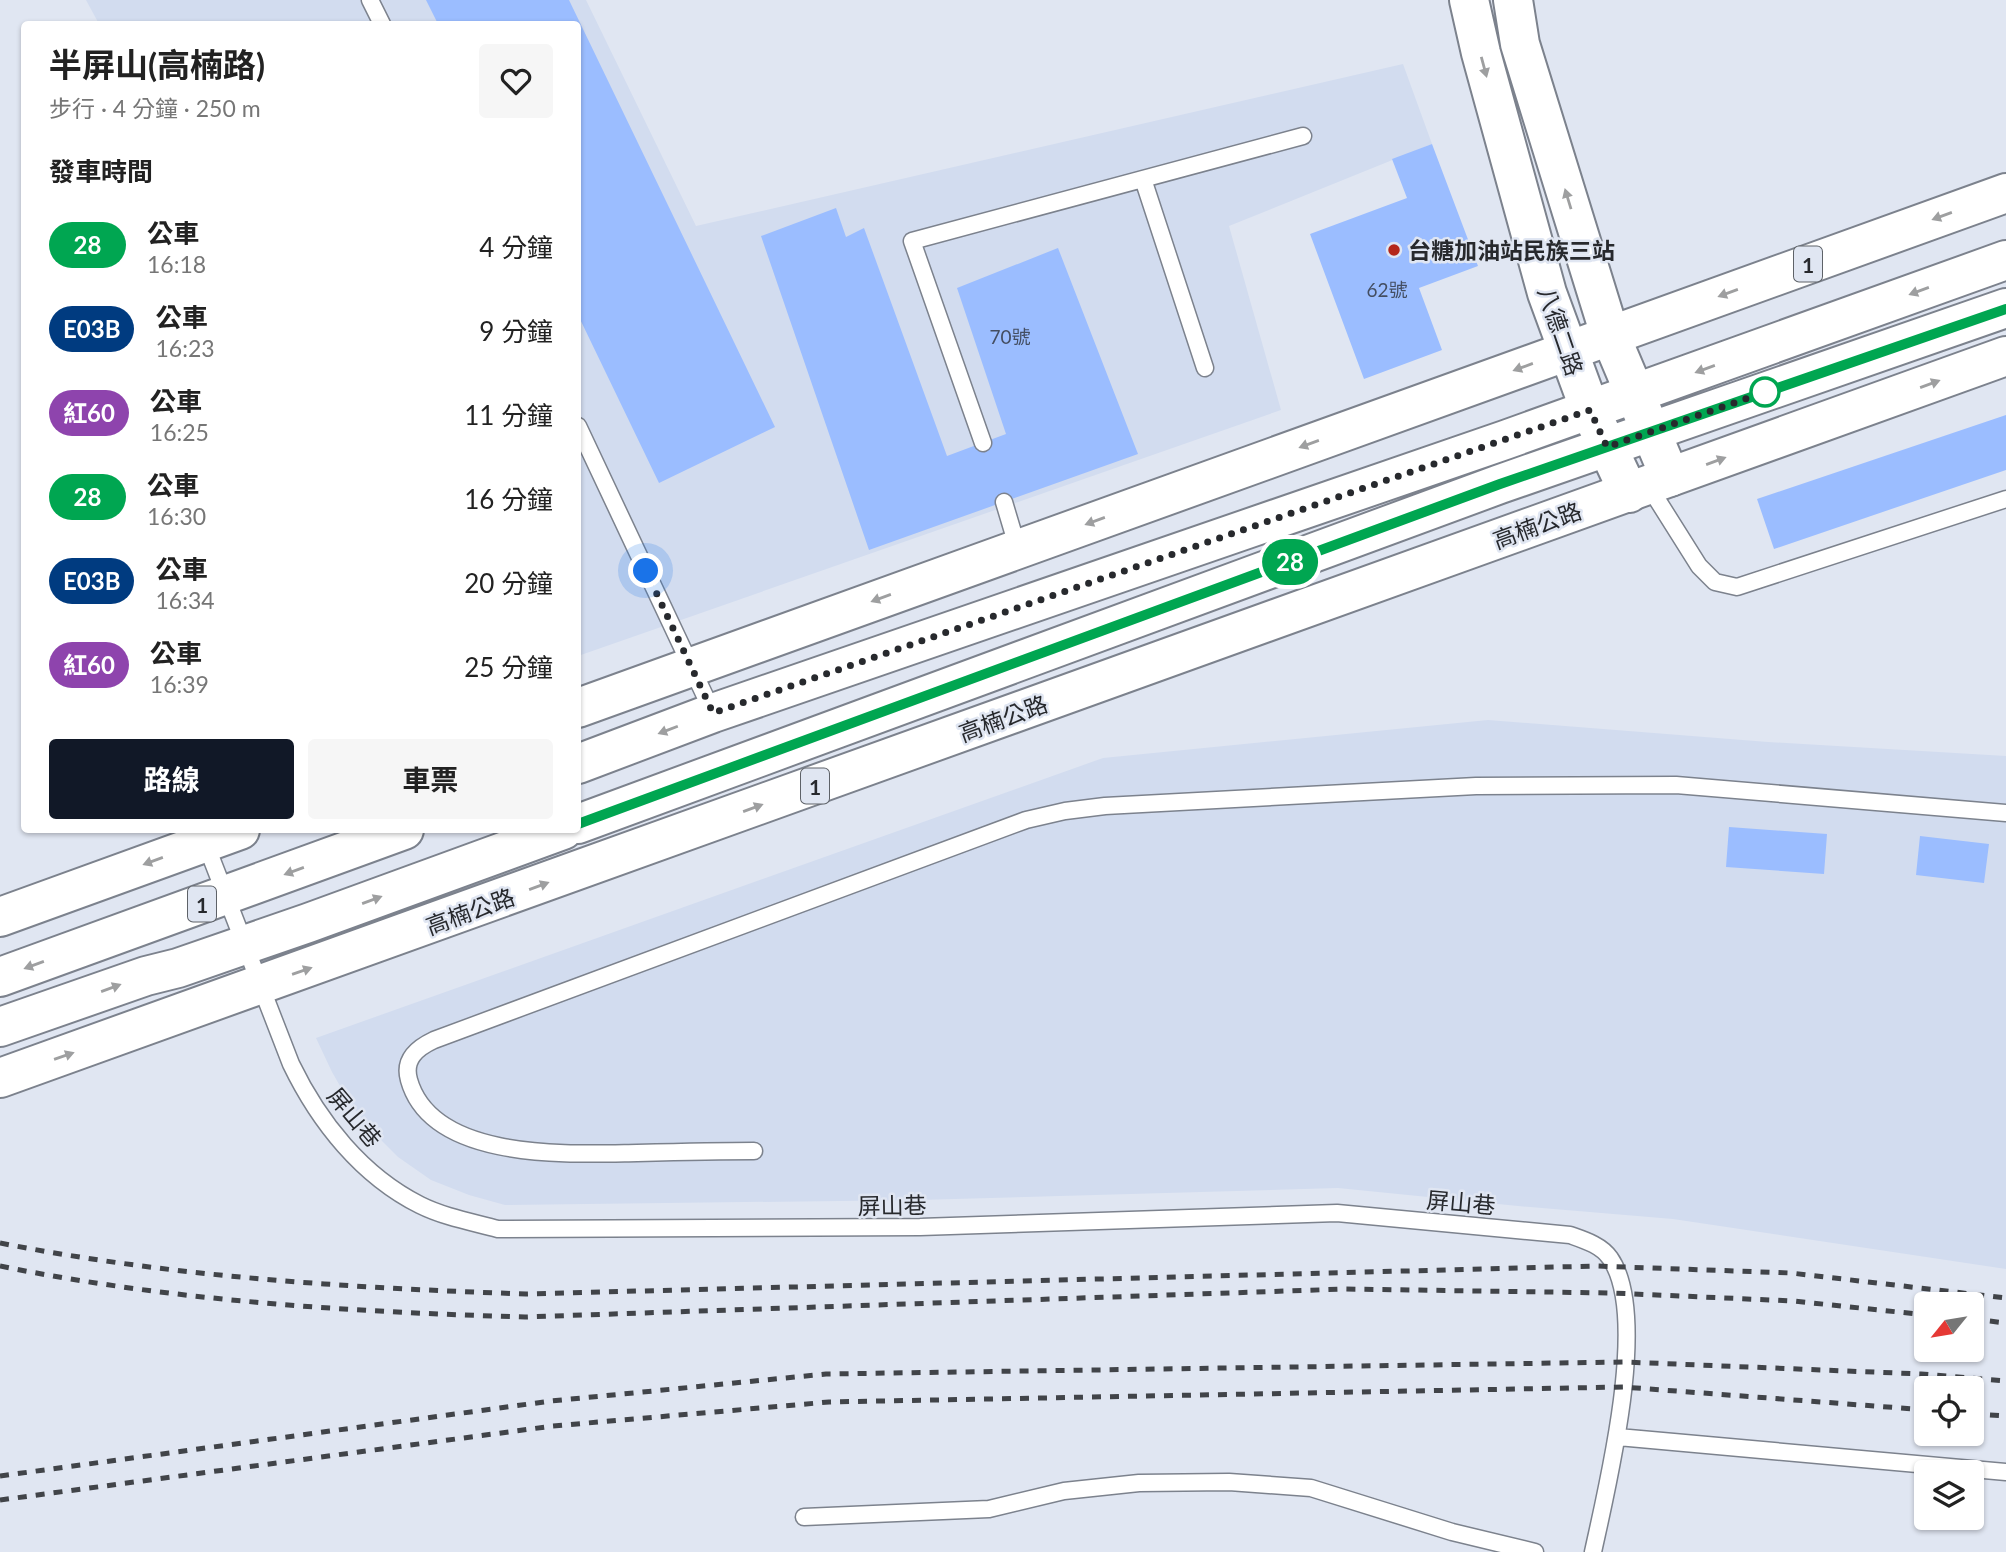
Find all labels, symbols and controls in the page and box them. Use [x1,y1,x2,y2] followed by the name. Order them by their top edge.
[49,44,265,84] text: 半屏山(高楠路)
[479,44,553,118] button: heart
[1480,56,1490,77] one-way arrow
[49,94,261,122] text: 步行 · 4 分鐘 · 250 m
[49,155,153,187] text: 發車時間
[1563,189,1573,210] one-way arrow
[1931,211,1952,222] one-way arrow
[147,217,199,249] text: 公車
[74,230,101,259] text: 28
[479,231,553,263] text: 4 分鐘
[1408,236,1615,264] place label: 台糖加油站民族三站
[1386,242,1402,258] marker: 台糖加油站民族三站
[1794,246,1822,282] road number: 1
[147,250,206,278] text: 16:18
[1366,278,1408,301] house number: 62號
[1533,283,1589,379] street label: 八德二路
[1908,286,1929,297] one-way arrow
[1717,288,1738,299] one-way arrow
[155,301,207,333] text: 公車
[63,314,120,343] text: E03B
[479,315,553,347] text: 9 分鐘
[989,325,1031,348] house number: 70號
[155,334,215,362] text: 16:23
[1513,362,1534,373] one-way arrow
[1694,363,1715,374] one-way arrow
[1750,377,1780,407] unlabelled marker
[1920,378,1941,389] one-way arrow
[150,385,202,417] text: 公車
[63,398,115,427] text: 紅60
[464,399,553,431] text: 11 分鐘
[150,418,209,446] text: 16:25
[1299,439,1320,450] one-way arrow
[1706,455,1727,466] one-way arrow
[147,469,199,501] text: 公車
[74,482,101,511] text: 28
[464,483,553,515] text: 16 分鐘
[1489,496,1585,554] street label: 高楠公路
[147,502,206,530] text: 16:30
[1085,516,1106,527] one-way arrow
[1258,539,1322,585] line badge: 28
[1276,547,1304,576] text: 28
[155,553,207,585] text: 公車
[628,553,663,588] your location
[63,566,120,595] text: E03B
[464,567,553,599] text: 20 分鐘
[155,586,215,614] text: 16:34
[871,593,892,604] one-way arrow
[150,637,202,669] text: 公車
[63,650,115,679] text: 紅60
[464,651,553,683] text: 25 分鐘
[150,670,209,698] text: 16:39
[955,689,1051,747] street label: 高楠公路
[658,725,679,736] one-way arrow
[49,739,294,819] button: 路線
[308,739,553,819] button: 車票
[801,768,829,804] road number: 1
[742,803,763,814] one-way arrow
[143,856,164,867] one-way arrow
[284,865,305,876] one-way arrow
[528,880,549,891] one-way arrow
[422,882,518,940] street label: 高楠公路
[188,886,216,922] road number: 1
[362,894,383,905] one-way arrow
[24,960,45,971] one-way arrow
[291,965,312,976] one-way arrow
[100,982,121,993] one-way arrow
[54,1050,75,1061] one-way arrow
[322,1082,388,1152] street label: 屏山巷
[1425,1185,1497,1219] street label: 屏山巷
[857,1190,927,1220] street label: 屏山巷
[1914,1292,1984,1362] north arrow
[1914,1292,1984,1530] map controls
[1914,1376,1984,1446] button: locate
[1914,1460,1984,1530] button: layers

